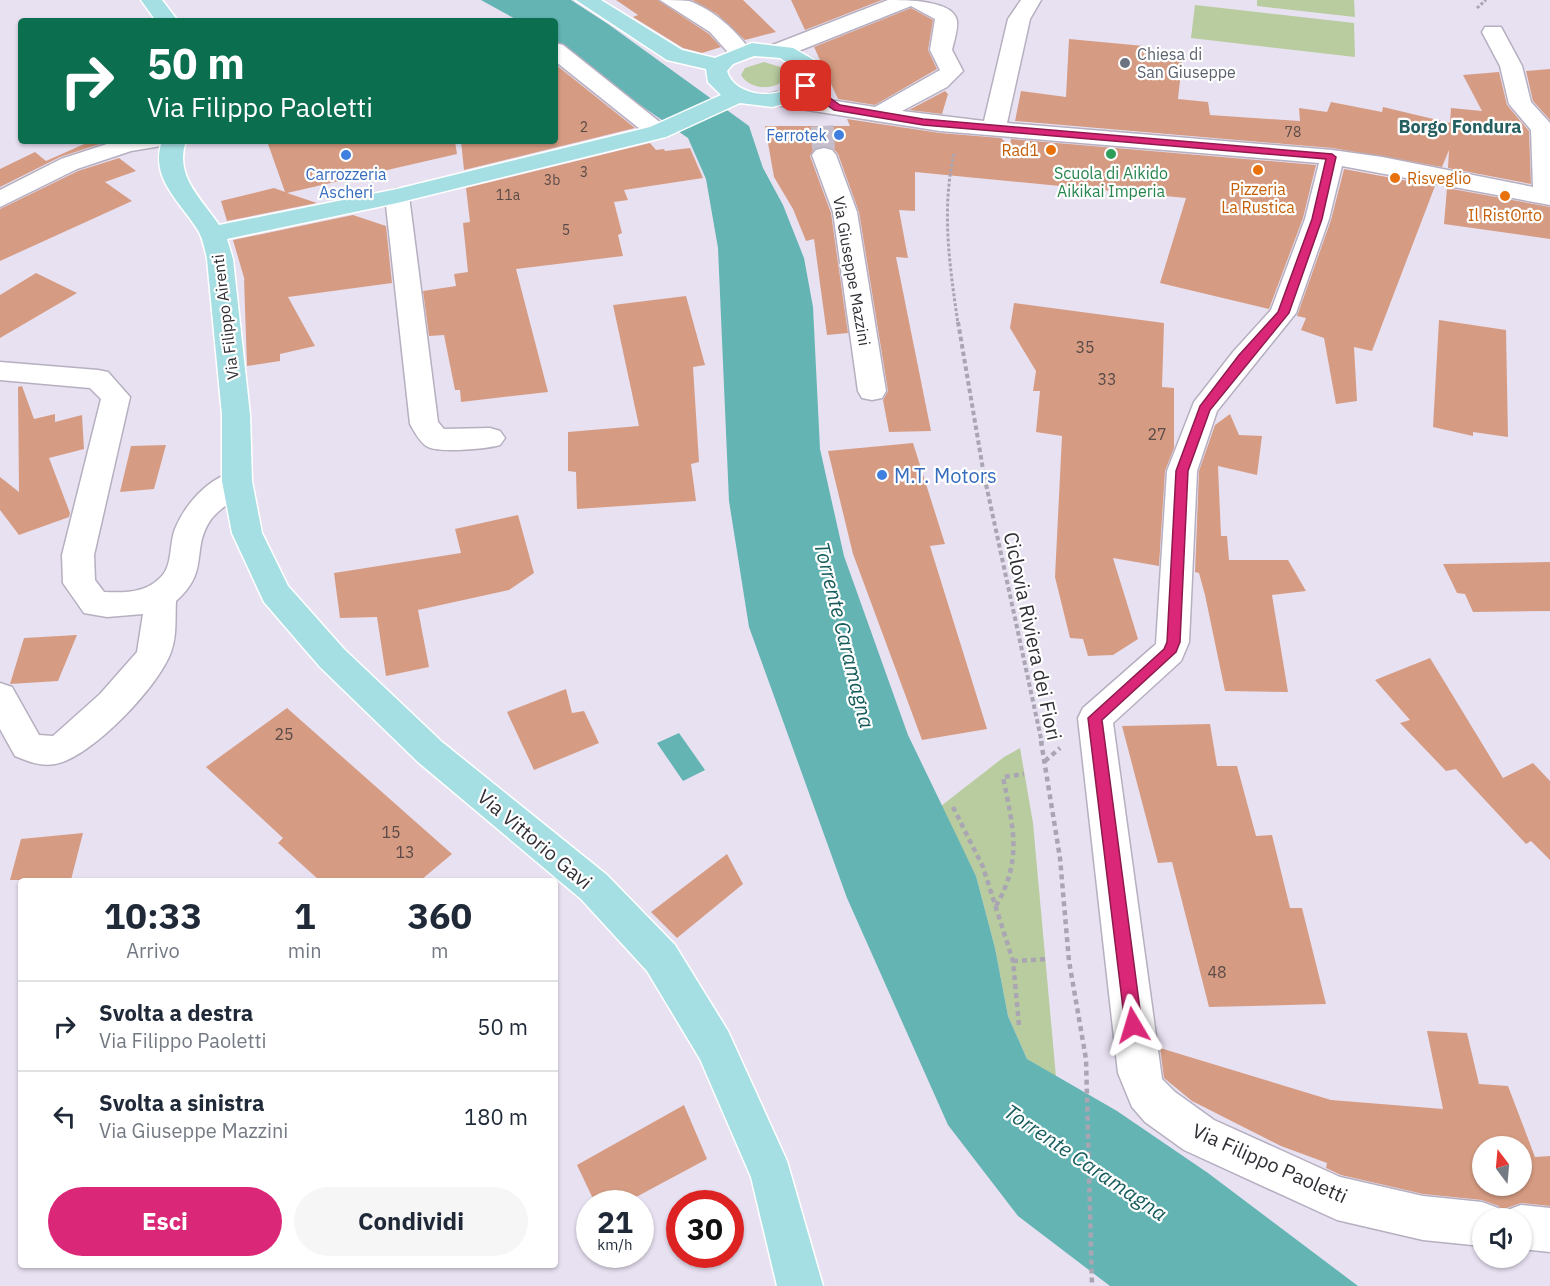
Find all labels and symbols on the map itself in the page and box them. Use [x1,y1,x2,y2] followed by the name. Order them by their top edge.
[1137,44,1236,82] place label: Chiesa di San Giuseppe
[1118,56,1132,70] marker: Chiesa di San Giuseppe
[780,60,831,111] pin
[1398,115,1522,138] district label: Borgo Fondura
[580,118,588,136] house number: 2
[1285,123,1301,141] house number: 78
[766,125,828,145] place label: Ferrotek
[832,128,846,142] marker: Ferrotek
[1001,140,1039,160] place label: Rad1
[1044,143,1058,157] marker: Rad1
[1104,147,1118,161] marker: Scuola di Aikido Aikikai Imperia
[339,148,353,162] marker: Carrozzeria Ascheri
[580,163,588,181] house number: 3
[1054,163,1168,201] place label: Scuola di Aikido Aikikai Imperia
[1251,163,1265,177] marker: Pizzeria La Rustica
[306,164,387,202] place label: Carrozzeria Ascheri
[1407,168,1471,188] place label: Risveglio
[544,171,560,189] house number: 3b
[1388,171,1402,185] marker: Risveglio
[1221,179,1295,217] place label: Pizzeria La Rustica
[496,186,521,204] house number: 11a
[1498,189,1512,203] marker: Il RistOrto
[829,195,875,347] street label: Via Giuseppe Mazzini
[1468,205,1542,225] place label: Il RistOrto
[562,221,570,239] house number: 5
[207,253,243,381] street label: Via Filippo Airenti
[1075,337,1095,357] house number: 35
[1097,369,1117,389] house number: 33
[1147,424,1167,444] house number: 27
[894,462,997,489] place label: M.T. Motors
[875,468,889,482] marker: M.T. Motors
[998,529,1068,743] street label: Ciclovia Riviera dei Fiori
[808,539,882,731] water label: Torrente Caramagna
[274,724,294,744] house number: 25
[472,783,598,895] street label: Via Vittorio Gavi
[381,822,401,842] house number: 15
[395,842,415,862] house number: 13
[1207,962,1227,982] house number: 48
[1101,993,1165,1057] position arrow
[999,1097,1173,1227] water label: Torrente Caramagna
[1188,1117,1352,1209] street label: Via Filippo Paoletti
[1472,1136,1532,1196] north arrow
[666,1190,744,1268] speed limit sign: 30

